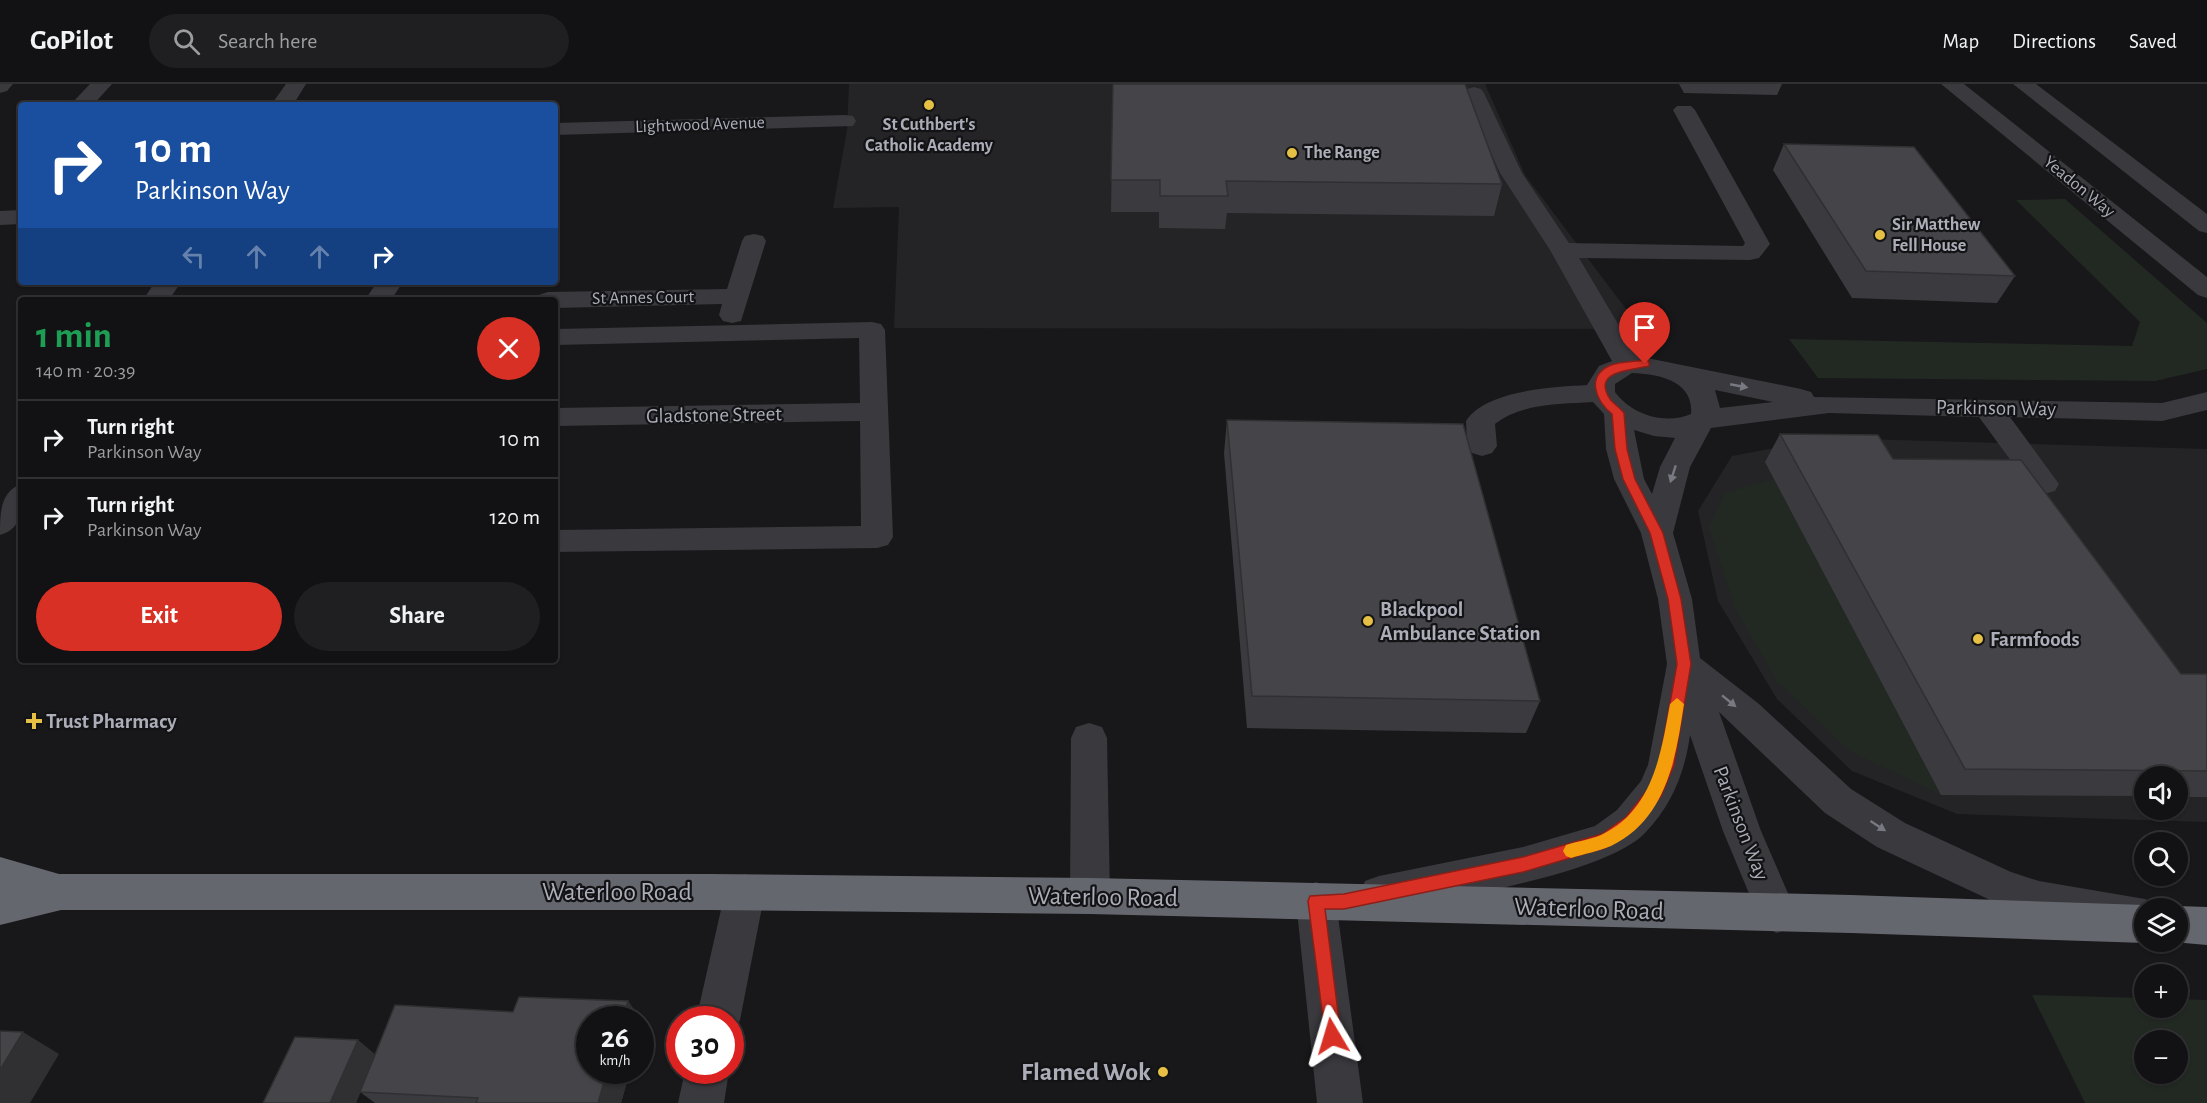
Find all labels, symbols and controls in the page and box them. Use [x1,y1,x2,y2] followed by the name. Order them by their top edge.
[149,14,569,68] search box
[170,25,203,58] icon: search
[30,27,113,55] text: GoPilot
[218,30,318,52] text: Search here
[1943,31,1979,52] text: Map
[2012,31,2096,52] text: Directions
[2129,31,2177,52] text: Saved
[922,98,936,112] marker: St Cuthbert's Catholic Academy
[635,114,765,136] street label: Lightwood Avenue
[865,116,994,155] place label: St Cuthbert's Catholic Academy
[36,126,114,204] icon: right
[135,128,212,170] text: 10 m
[1304,144,1380,162] place label: The Range
[1285,146,1299,160] marker: The Range
[2040,153,2118,221] street label: Yeadon Way
[135,177,290,204] text: Parkinson Way
[1892,216,1981,255] place label: Sir Matthew Fell House
[1873,228,1887,242] marker: Sir Matthew Fell House
[177,240,210,273] icon: left
[240,240,273,273] icon: ahead
[303,240,336,273] icon: ahead
[366,240,399,273] icon: right
[592,288,694,308] street label: St Annes Court
[1619,302,1670,364] pin
[1628,311,1661,344] icon: arrive
[477,317,540,380] button: close
[36,318,112,354] text: 1 min
[36,361,135,381] text: 140 m · 20:39
[1730,382,1749,391] one-way arrow
[1936,396,2056,420] street label: Parkinson Way
[646,403,782,427] street label: Gladstone Street
[87,416,174,438] text: Turn right
[36,423,69,456] icon: right
[500,428,540,450] text: 10 m
[87,442,202,462] text: Parkinson Way
[1667,465,1677,483] one-way arrow
[87,494,174,516] text: Turn right
[36,501,69,534] icon: right
[490,506,540,528] text: 120 m
[87,520,202,540] text: Parkinson Way
[36,582,282,651] button: Exit
[294,582,540,651] button: Share
[1380,599,1541,644] place label: Blackpool Ambulance Station
[1361,614,1375,628] marker: Blackpool Ambulance Station
[1990,629,2080,650] place label: Farmfoods
[1971,632,1985,646] marker: Farmfoods
[1722,694,1737,706] one-way arrow
[46,711,177,732] place label: Trust Pharmacy
[27,714,41,728] marker: Trust Pharmacy
[1710,763,1772,883] street label: Parkinson Way
[2134,766,2188,1084] map controls
[2134,766,2188,820] button: sound
[1869,821,1886,832] one-way arrow
[2134,832,2188,886] button: search
[542,879,692,905] street label: Waterloo Road
[1028,883,1178,911] street label: Waterloo Road
[1514,893,1664,925] street label: Waterloo Road
[2134,898,2188,952] button: layers
[2134,964,2188,1018] button: +
[1300,1004,1364,1068] position arrow
[666,1006,744,1084] speed limit sign: 30
[601,1023,629,1053] text: 26
[2134,1030,2188,1084] button: −
[600,1053,630,1068] text: km/h
[1021,1059,1151,1085] place label: Flamed Wok
[1156,1065,1170,1079] marker: Flamed Wok

